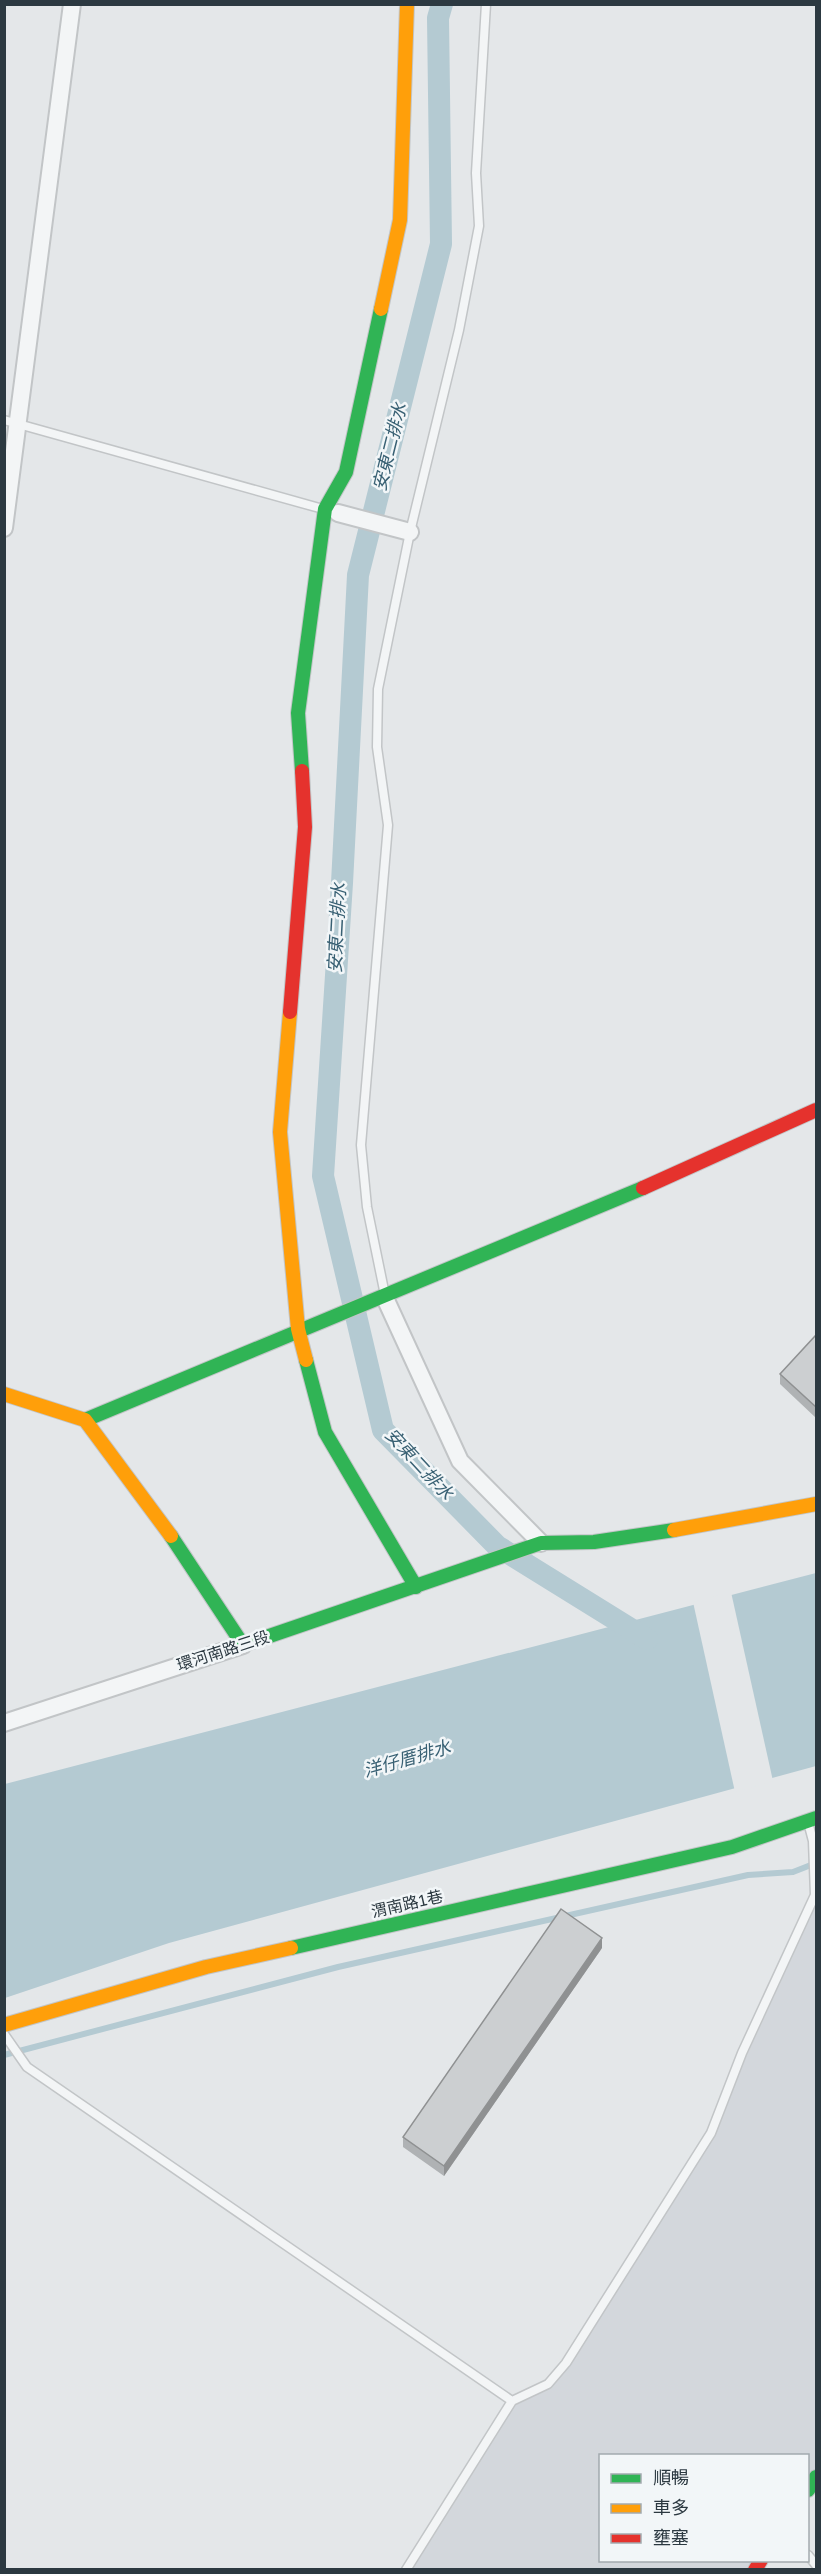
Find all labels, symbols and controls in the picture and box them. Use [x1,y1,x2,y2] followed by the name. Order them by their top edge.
[369,400,411,493] water label: 安東二排水
[325,882,349,973] water label: 安東二排水
[381,1424,458,1504] water label: 安東二排水
[175,1628,271,1674] street label: 環河南路三段
[361,1737,454,1781] water label: 洋仔厝排水
[370,1888,444,1920] street label: 渭南路1巷
[599,2454,809,2562] legend
[653,2468,689,2488] text: 順暢
[653,2498,689,2518] text: 車多
[653,2528,689,2548] text: 壅塞

